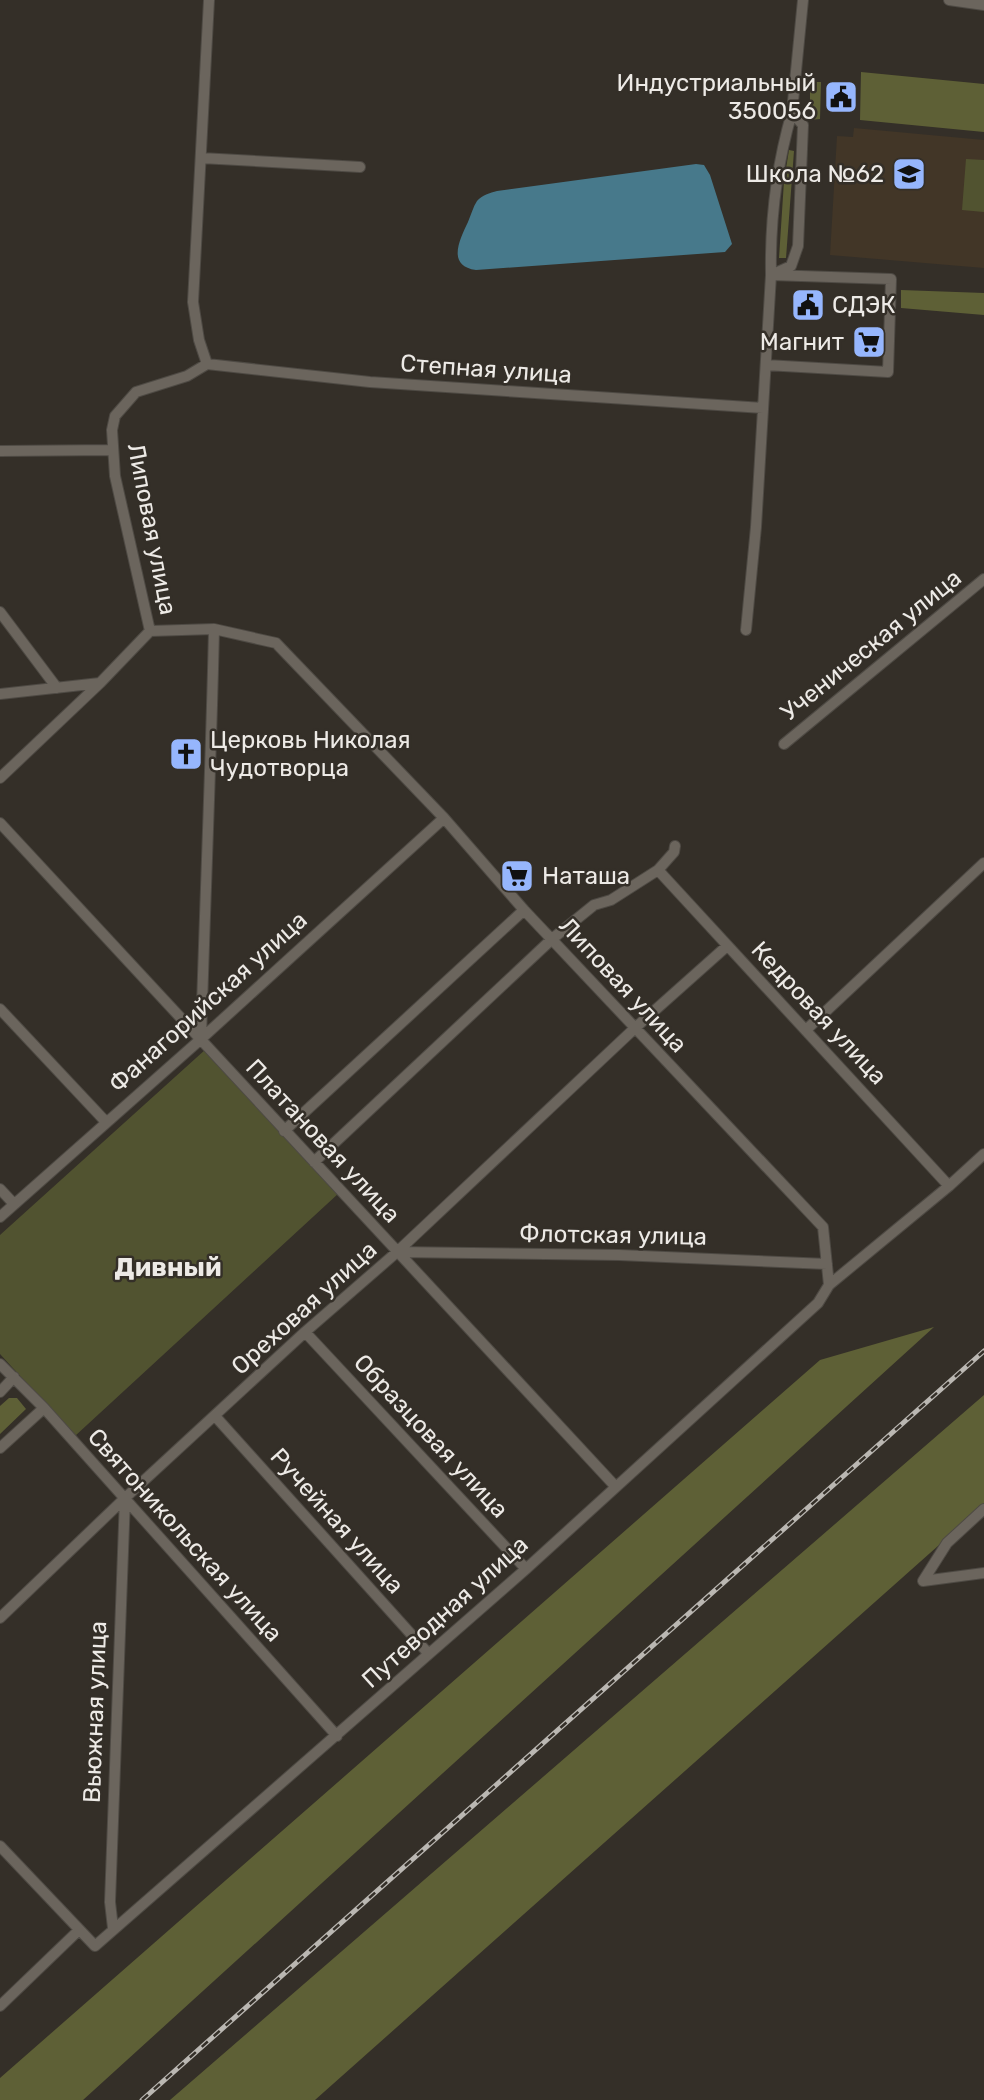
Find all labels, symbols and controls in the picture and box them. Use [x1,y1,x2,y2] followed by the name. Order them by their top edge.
[617,69,816,125] place label: Индустриальный 350056
[822,78,860,116] public building icon: Индустриальный 350056
[890,155,928,193] school or university icon: Школа №62
[746,160,884,188] place label: Школа №62
[789,286,827,324] public building icon: СДЭК
[832,291,896,319] place label: СДЭК
[850,323,888,361] supermarket icon: Магнит
[760,328,844,356] place label: Магнит
[399,349,573,389] street label: Степная улица
[122,441,182,617] street label: Липовая улица
[775,564,967,726] street label: Ученическая улица
[210,726,411,782] place label: Церковь Николая Чудотворца
[167,735,205,773] church icon: Церковь Николая Чудотворца
[498,857,536,895] supermarket icon: Наташа
[542,862,630,890] place label: Наташа
[103,906,313,1098] street label: Фанагорийская улица
[553,912,693,1058] street label: Липовая улица
[746,936,892,1090] street label: Кедровая улица
[240,1054,406,1228] street label: Платановая улица
[519,1219,707,1251] street label: Флотская улица
[226,1236,382,1380] street label: Ореховая улица
[114,1252,222,1283] district label: Дивный
[348,1348,514,1524] street label: Образцовая улица
[82,1423,288,1647] street label: Святоникольская улица
[264,1443,410,1599] street label: Ручейная улица
[356,1530,534,1694] street label: Путеводная улица
[78,1620,112,1804] street label: Вьюжная улица

